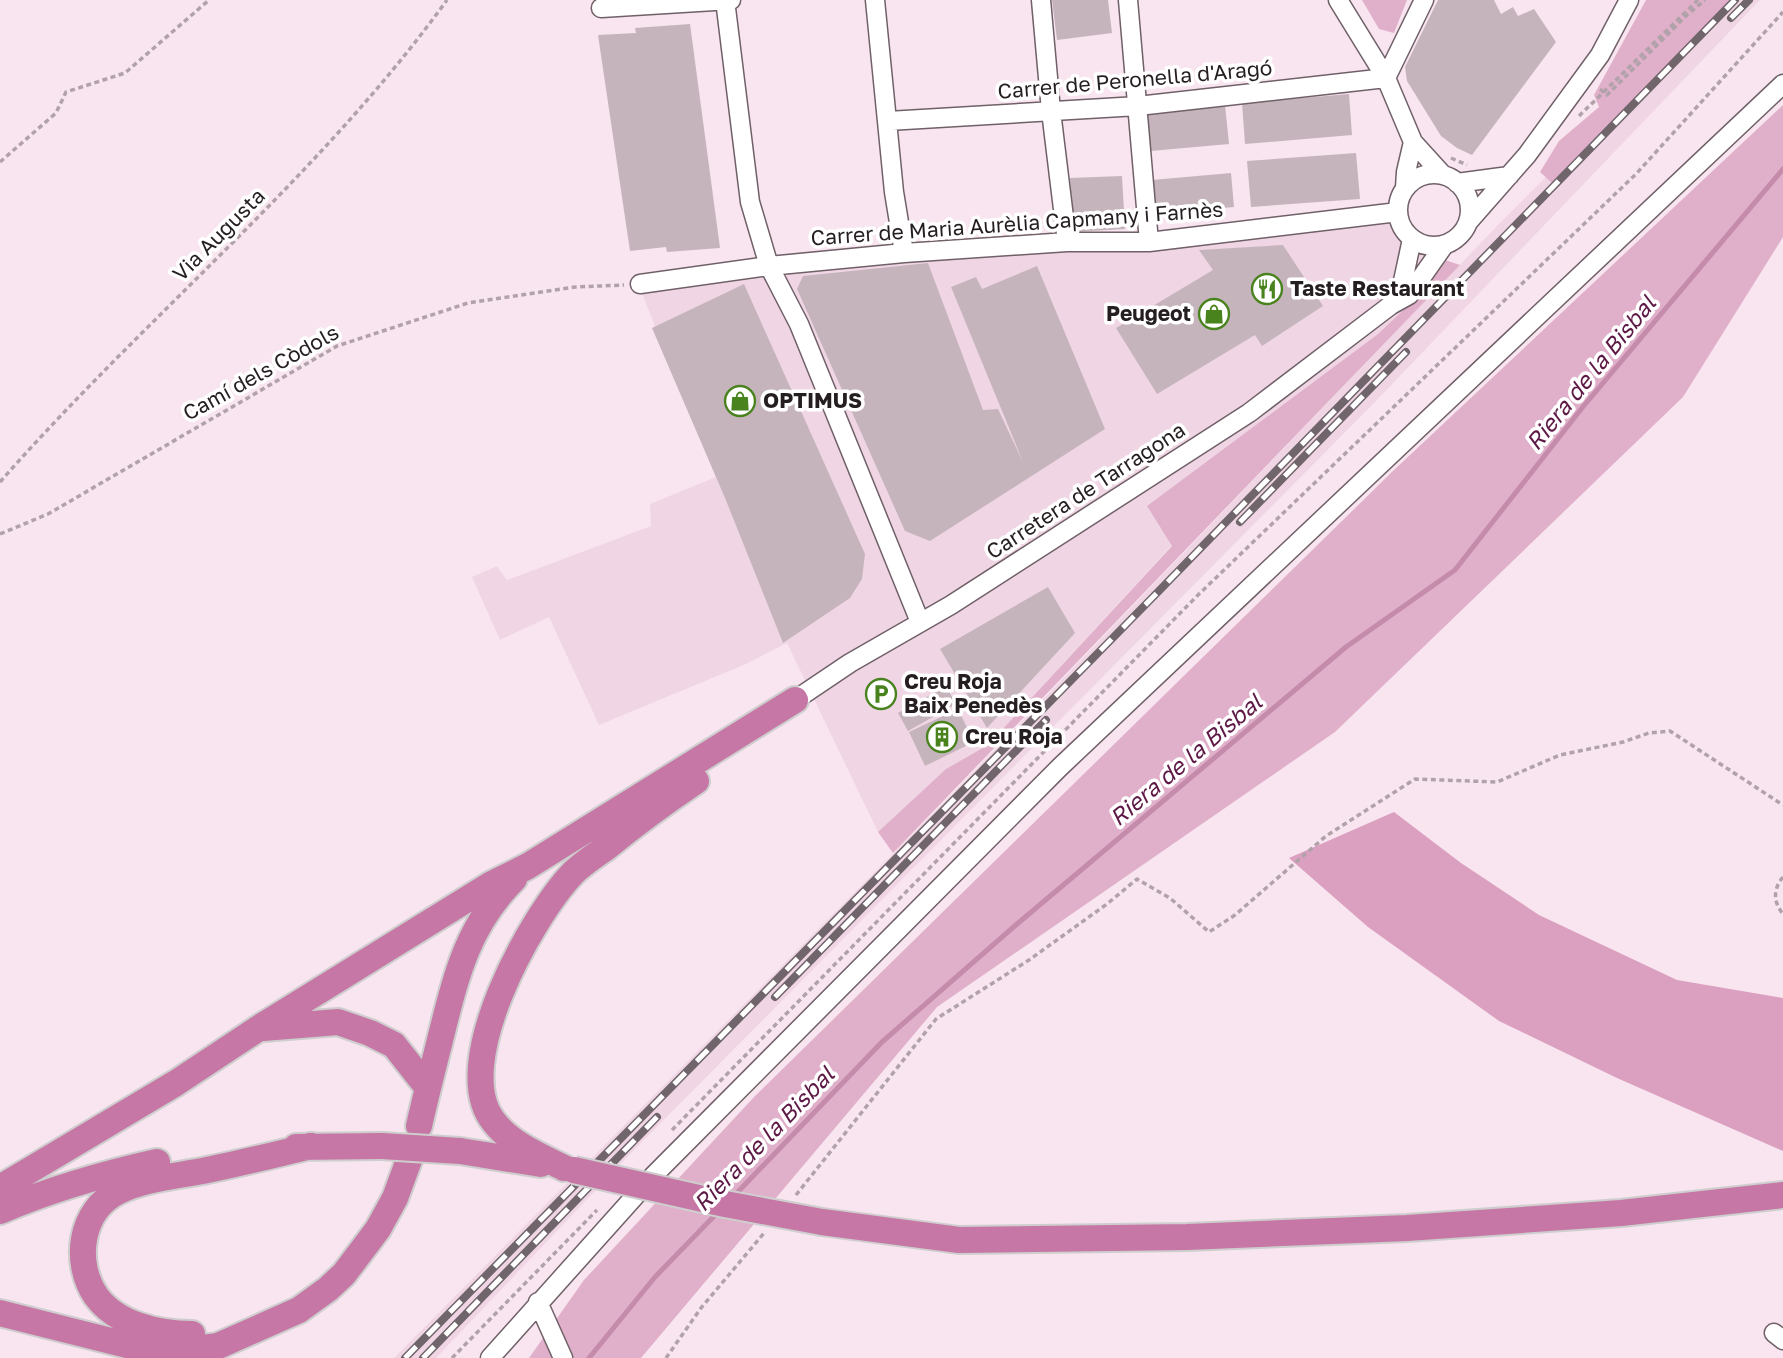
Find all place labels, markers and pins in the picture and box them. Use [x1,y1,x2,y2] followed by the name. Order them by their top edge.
[1250,272,1284,306] restaurant icon: Taste Restaurant
[1290,275,1464,301] place label: Taste Restaurant
[1197,297,1231,331] shop icon: Peugeot
[1106,300,1191,326] place label: Peugeot
[723,384,757,418] shop icon: OPTIMUS
[763,387,862,413] place label: OPTIMUS
[904,668,1043,718] place label: Creu Roja Baix Penedès
[864,677,898,711] parking icon: Creu Roja Baix Penedès
[925,720,959,754] building icon: Creu Roja
[965,723,1063,749] place label: Creu Roja

